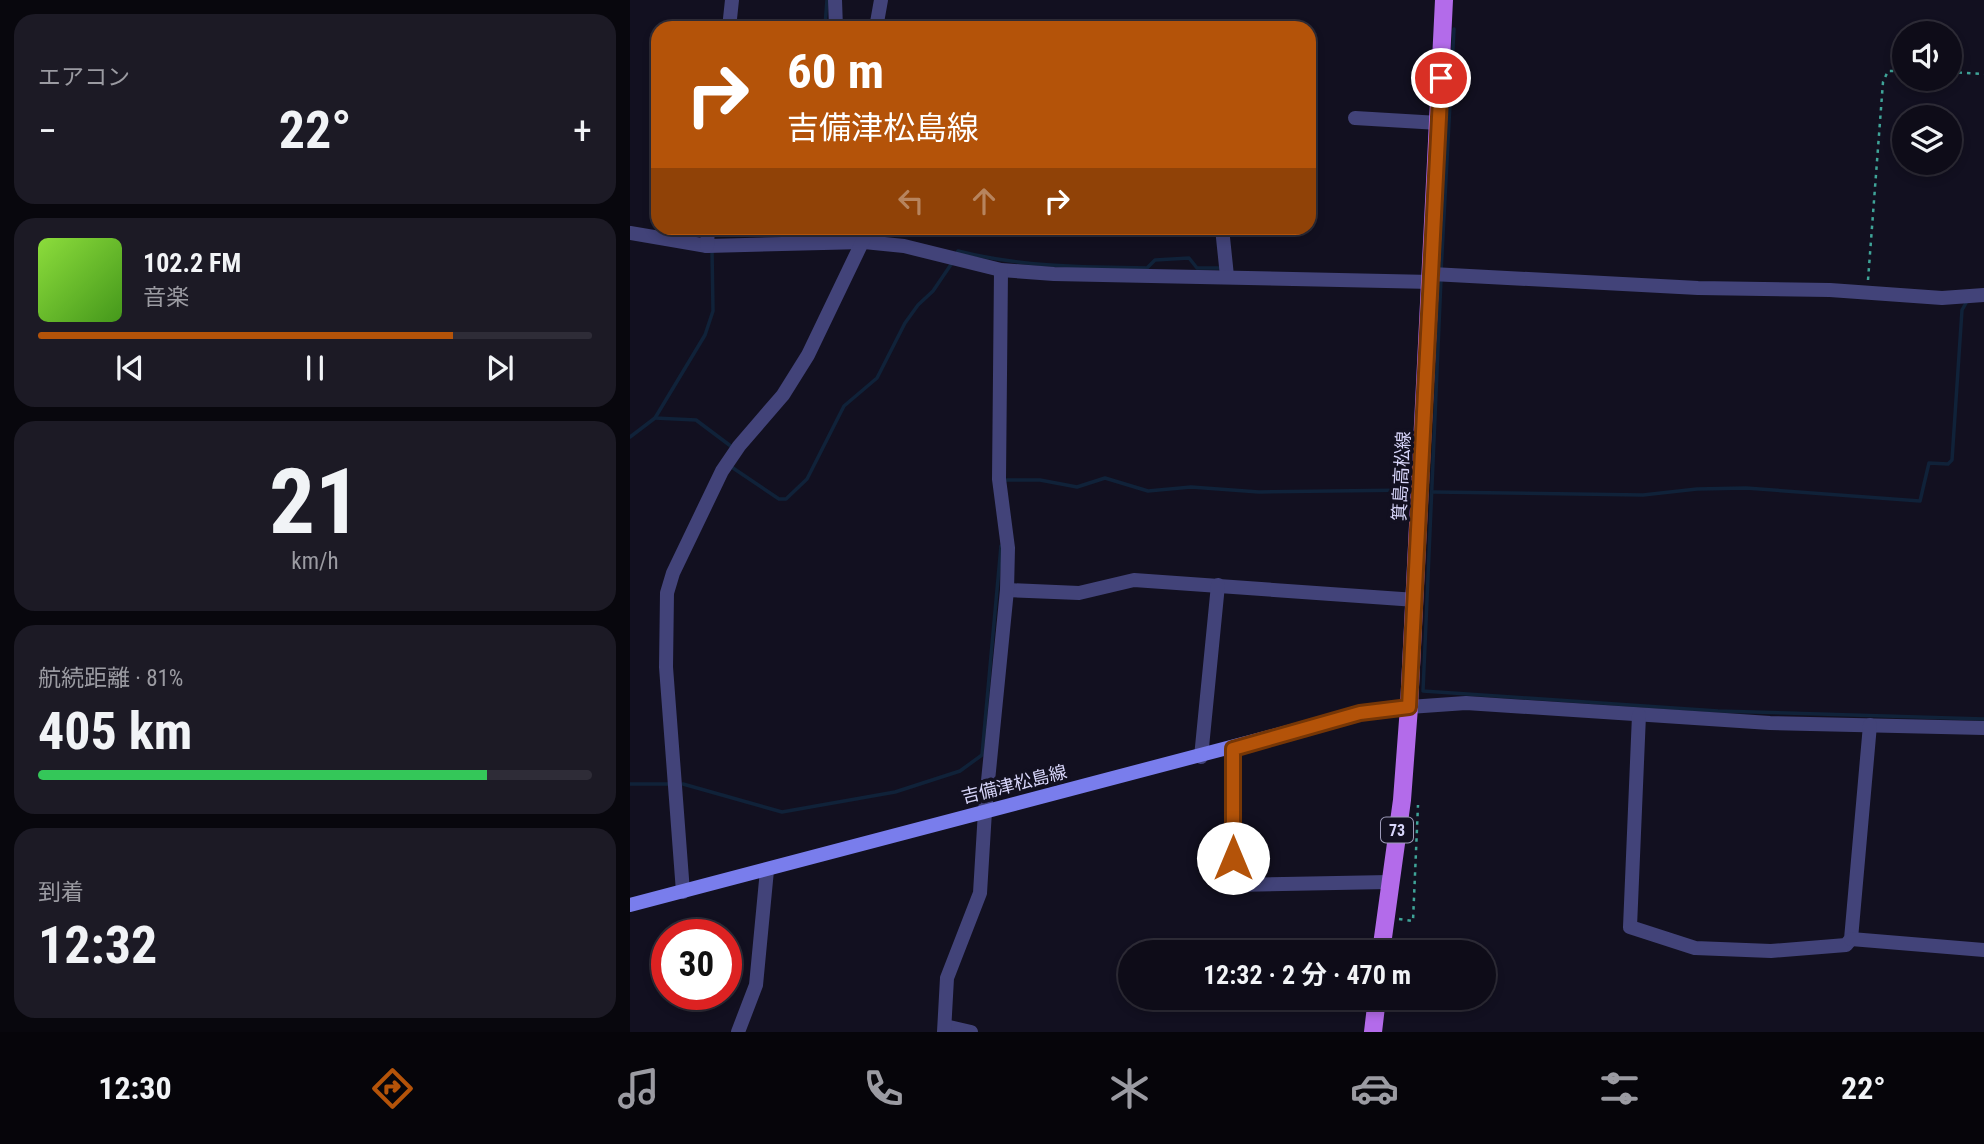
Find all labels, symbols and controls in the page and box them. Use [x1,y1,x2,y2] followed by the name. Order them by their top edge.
[1892,21,1962,175] map controls
[1892,21,1962,91] button: sound
[787,43,884,100] text: 60 m
[1411,48,1471,108] pin
[672,49,763,140] icon: right
[1422,59,1460,97] icon: arrive
[38,64,130,91] text: エアコン
[279,100,351,161] text: 22°
[1892,105,1962,175] button: layers
[38,109,57,153] text: −
[573,109,592,153] text: +
[787,109,979,147] text: 吉備津松島線
[892,182,930,220] icon: left
[965,182,1003,220] icon: ahead
[1038,182,1076,220] icon: right
[143,248,241,278] text: 102.2 FM
[143,284,189,311] text: 音楽
[111,349,149,387] icon: previous
[296,349,334,387] icon: pause
[481,349,519,387] icon: next
[1388,431,1414,521] street label: 箕島高松線
[269,449,361,555] text: 21
[291,548,339,575] text: km/h
[38,665,183,692] text: 航続距離 · 81%
[38,701,192,762] text: 405 km
[959,761,1069,807] street label: 吉備津松島線
[1381,818,1413,842] road number: 73
[1196,821,1270,895] position arrow
[38,879,84,906] text: 到着
[38,915,157,976] text: 12:32
[651,919,742,1010] speed limit sign: 30
[1203,960,1411,990] text: 12:32 · 2 分 · 470 m
[368,1064,417,1113] icon: directions
[614,1064,663,1113] icon: music
[859,1064,908,1113] icon: phone
[1105,1064,1154,1113] icon: climate
[1350,1064,1399,1113] icon: car
[1595,1064,1644,1113] icon: filters
[98,1069,172,1107] text: 12:30
[1841,1069,1886,1107] text: 22°

